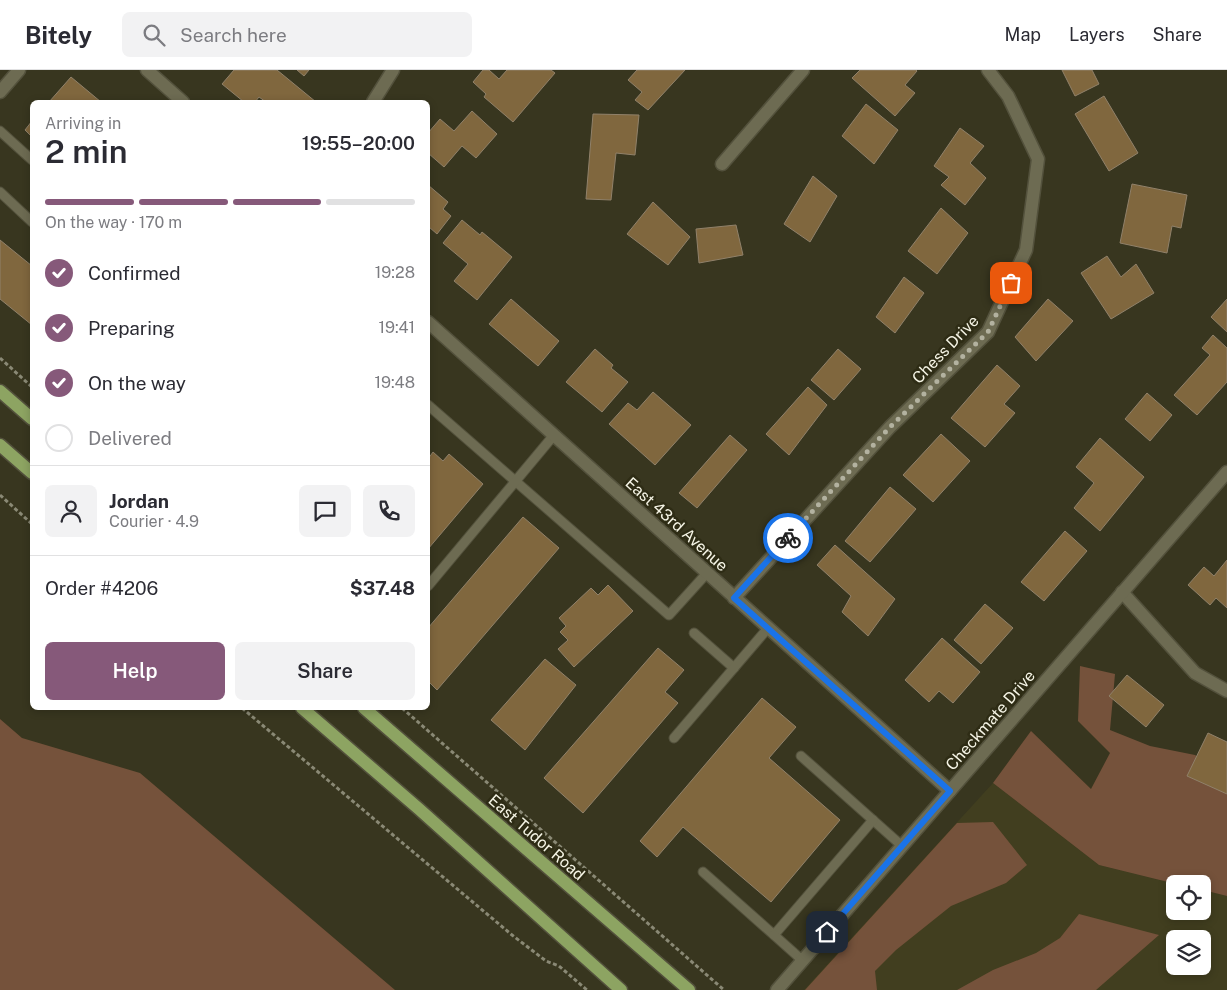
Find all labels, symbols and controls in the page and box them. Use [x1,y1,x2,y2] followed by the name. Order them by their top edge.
[122,12,472,57] search box
[25,21,92,49] text: Bitely
[140,21,168,49] icon: search
[180,24,287,46] text: Search here
[1005,24,1041,45] text: Map
[1069,24,1125,45] text: Layers
[1153,24,1202,45] text: Share
[45,114,121,133] text: Arriving in
[302,132,415,154] text: 19:55–20:00
[45,133,128,170] text: 2 min
[45,213,182,232] text: On the way · 170 m
[45,259,73,287] icon: check
[88,262,181,284] text: Confirmed
[990,262,1032,304] pin
[375,263,415,282] text: 19:28
[997,269,1025,297] icon: bag
[908,311,983,387] street label: Chess Drive
[45,314,73,342] icon: check
[88,317,175,339] text: Preparing
[378,318,415,337] text: 19:41
[45,369,73,397] icon: check
[88,372,186,394] text: On the way
[375,373,415,392] text: 19:48
[88,427,172,449] text: Delivered
[622,473,732,575] street label: East 43rd Avenue
[45,485,97,537] button: person
[299,485,351,537] button: chat
[363,485,415,537] button: phone
[109,490,169,512] text: Jordan
[109,512,199,531] text: Courier · 4.9
[763,513,813,563] courier
[774,524,802,552] icon: bike
[45,577,158,599] text: Order #4206
[350,577,415,599] text: $37.48
[45,642,225,700] button: Help
[235,642,415,700] button: Share
[942,666,1039,774] street label: Checkmate Drive
[485,790,589,884] street label: East Tudor Road
[1166,875,1211,975] map controls
[1166,875,1211,920] button: locate
[806,911,848,953] pin
[813,918,841,946] icon: home
[1166,930,1211,975] button: layers

